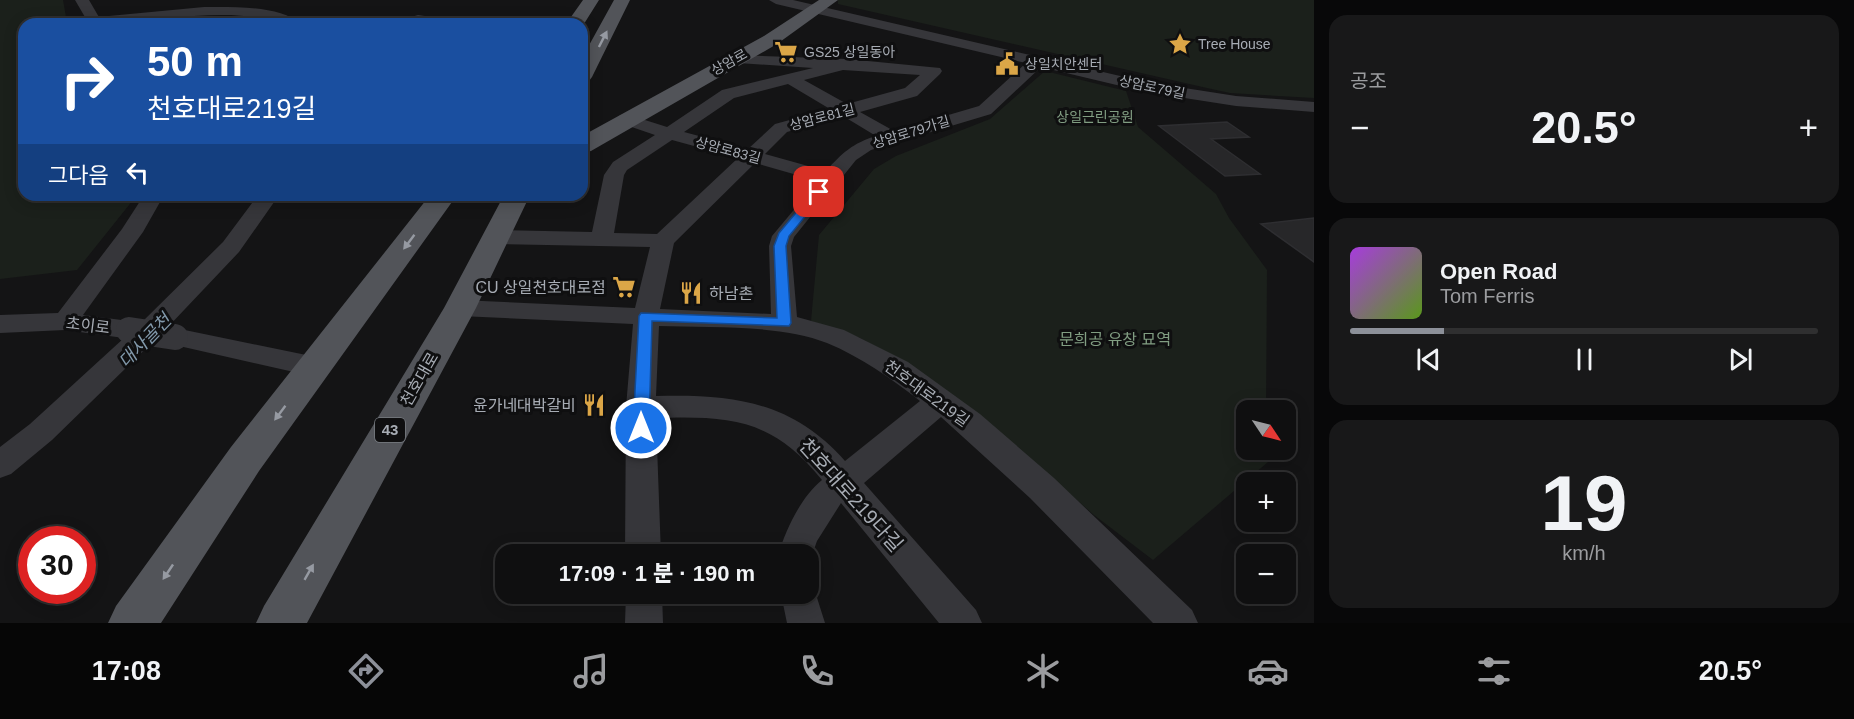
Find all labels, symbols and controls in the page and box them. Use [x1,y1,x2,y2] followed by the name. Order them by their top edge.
[598,30,607,47] one-way arrow
[1167,31,1193,57] place icon: Tree House
[1198,36,1271,52] place label: Tree House
[147,38,243,85] text: 50 m
[773,39,799,65] supermarket icon: GS25 상일동아
[48,42,126,120] icon: right
[804,44,895,60] place label: GS25 상일동아
[708,46,750,78] street label: 상암로
[994,51,1020,77] public building icon: 상일치안센터
[1025,56,1102,72] place label: 상일치안센터
[1350,70,1387,92] text: 공조
[1118,72,1186,102] street label: 상암로79길
[147,94,316,124] text: 천호대로219길
[788,101,856,133] street label: 상암로81길
[1531,102,1637,153] text: 20.5°
[1056,109,1134,125] park label: 상일근린공원
[1350,109,1369,146] text: −
[1799,109,1818,146] text: +
[870,113,952,151] street label: 상암로79가길
[694,134,762,166] street label: 상암로83길
[121,156,154,189] icon: left
[48,163,109,188] text: 그다음
[793,166,844,217] pin
[802,175,835,208] icon: arrive
[403,233,415,249] one-way arrow
[1440,259,1557,284] text: Open Road
[611,274,637,300] supermarket icon: CU 상일천호대로점
[475,279,606,296] place label: CU 상일천호대로점
[678,280,704,306] restaurant icon: 하남촌
[709,285,753,302] place label: 하남촌
[1440,285,1534,307] text: Tom Ferris
[115,308,177,372] water label: 대사골천
[65,314,111,337] street label: 초이로
[1059,331,1171,348] park label: 문희공 유창 묘역
[1412,343,1445,376] icon: previous
[1568,343,1601,376] icon: pause
[1724,343,1757,376] icon: next
[397,349,442,409] street label: 천호대로
[881,357,972,430] street label: 천호대로219길
[581,392,607,418] restaurant icon: 윤가네대박갈비
[609,396,673,460] position arrow
[473,397,576,414] place label: 윤가네대박갈비
[1236,400,1296,460] north arrow
[1236,400,1296,604] map controls
[274,405,286,421] one-way arrow
[375,418,405,442] road number: 43
[795,434,907,556] street label: 천호대로219다길
[1541,459,1627,547] text: 19
[1236,472,1296,532] button: +
[18,526,96,604] speed limit sign: 30
[1562,542,1606,564] text: km/h
[1236,544,1296,604] button: −
[559,561,755,586] text: 17:09 · 1 분 · 190 m
[162,564,174,580] one-way arrow
[304,564,315,580] one-way arrow
[345,650,387,692] icon: directions
[570,650,612,692] icon: music
[796,650,838,692] icon: phone
[1022,650,1064,692] icon: climate
[1247,650,1289,692] icon: car
[1473,650,1515,692] icon: filters
[92,656,161,686] text: 17:08
[1699,656,1762,686] text: 20.5°

